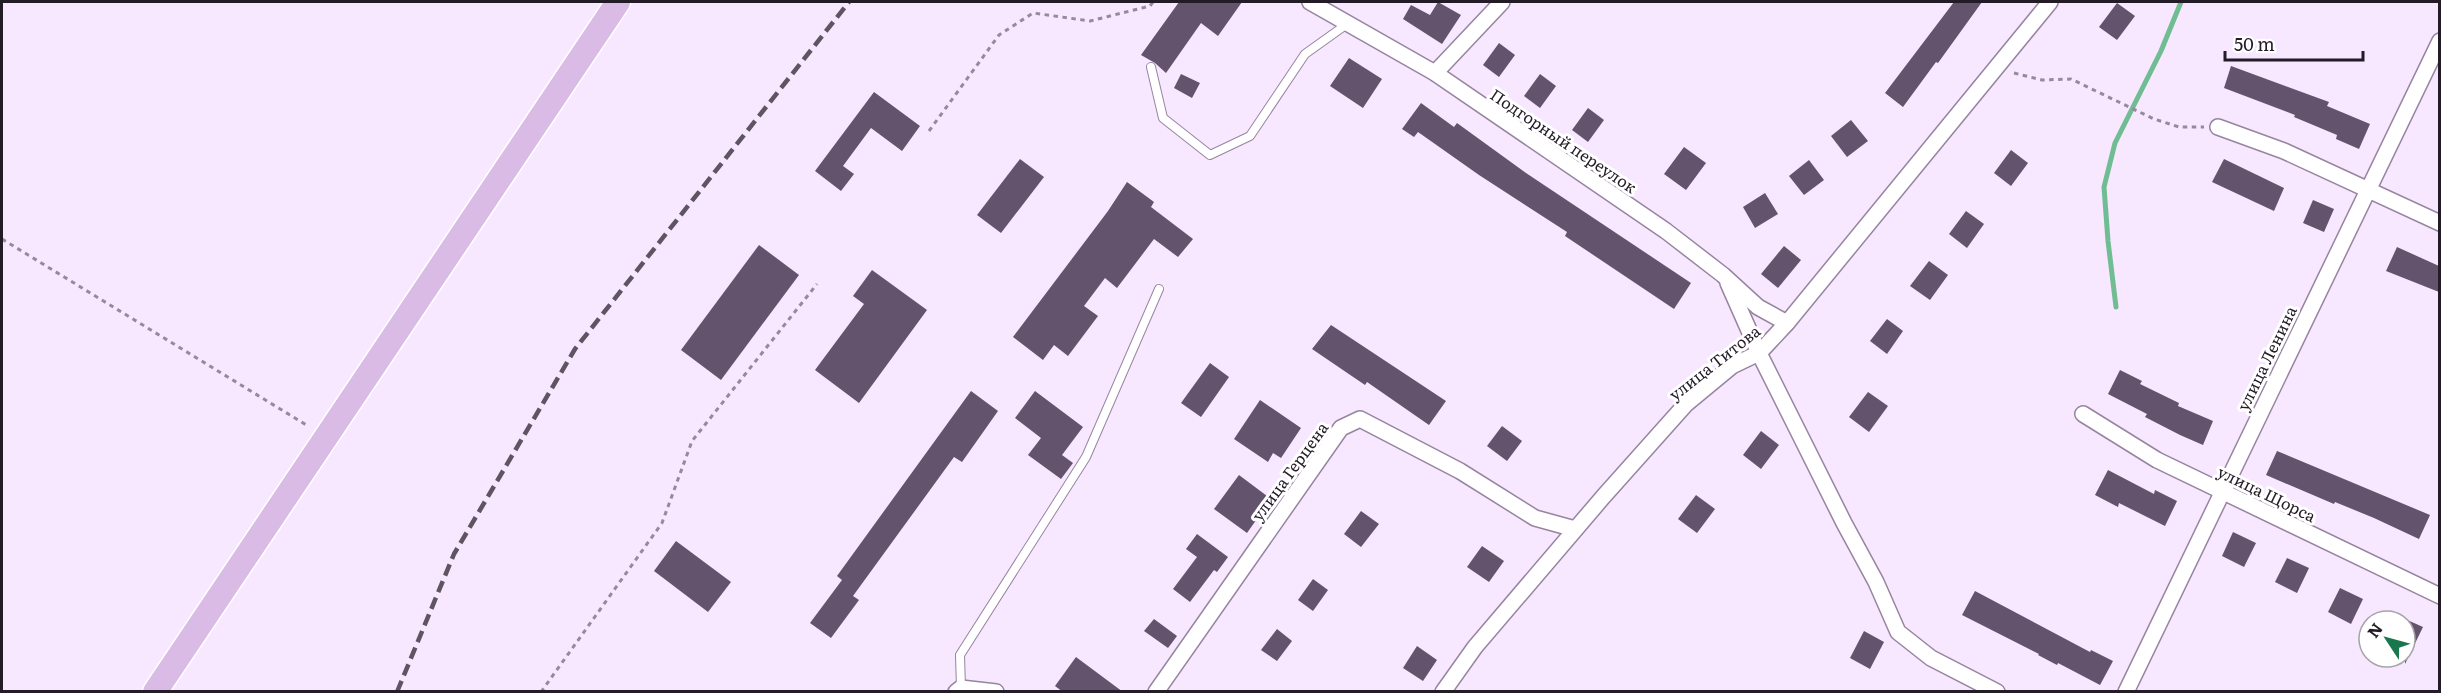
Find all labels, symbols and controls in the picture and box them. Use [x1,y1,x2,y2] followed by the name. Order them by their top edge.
[2225,24,2363,62] scale bar
[2234,30,2275,57] text: 50 m
[1486,82,1642,198] street label: Подгорный переулок
[2230,301,2302,415] street label: улица Ленина
[1663,318,1765,405] street label: улица Титова
[1245,416,1333,526] street label: улица Герцена
[2214,459,2321,527] street label: улица Щорса
[2357,609,2417,669] north arrow
[2360,617,2388,642] text: N

